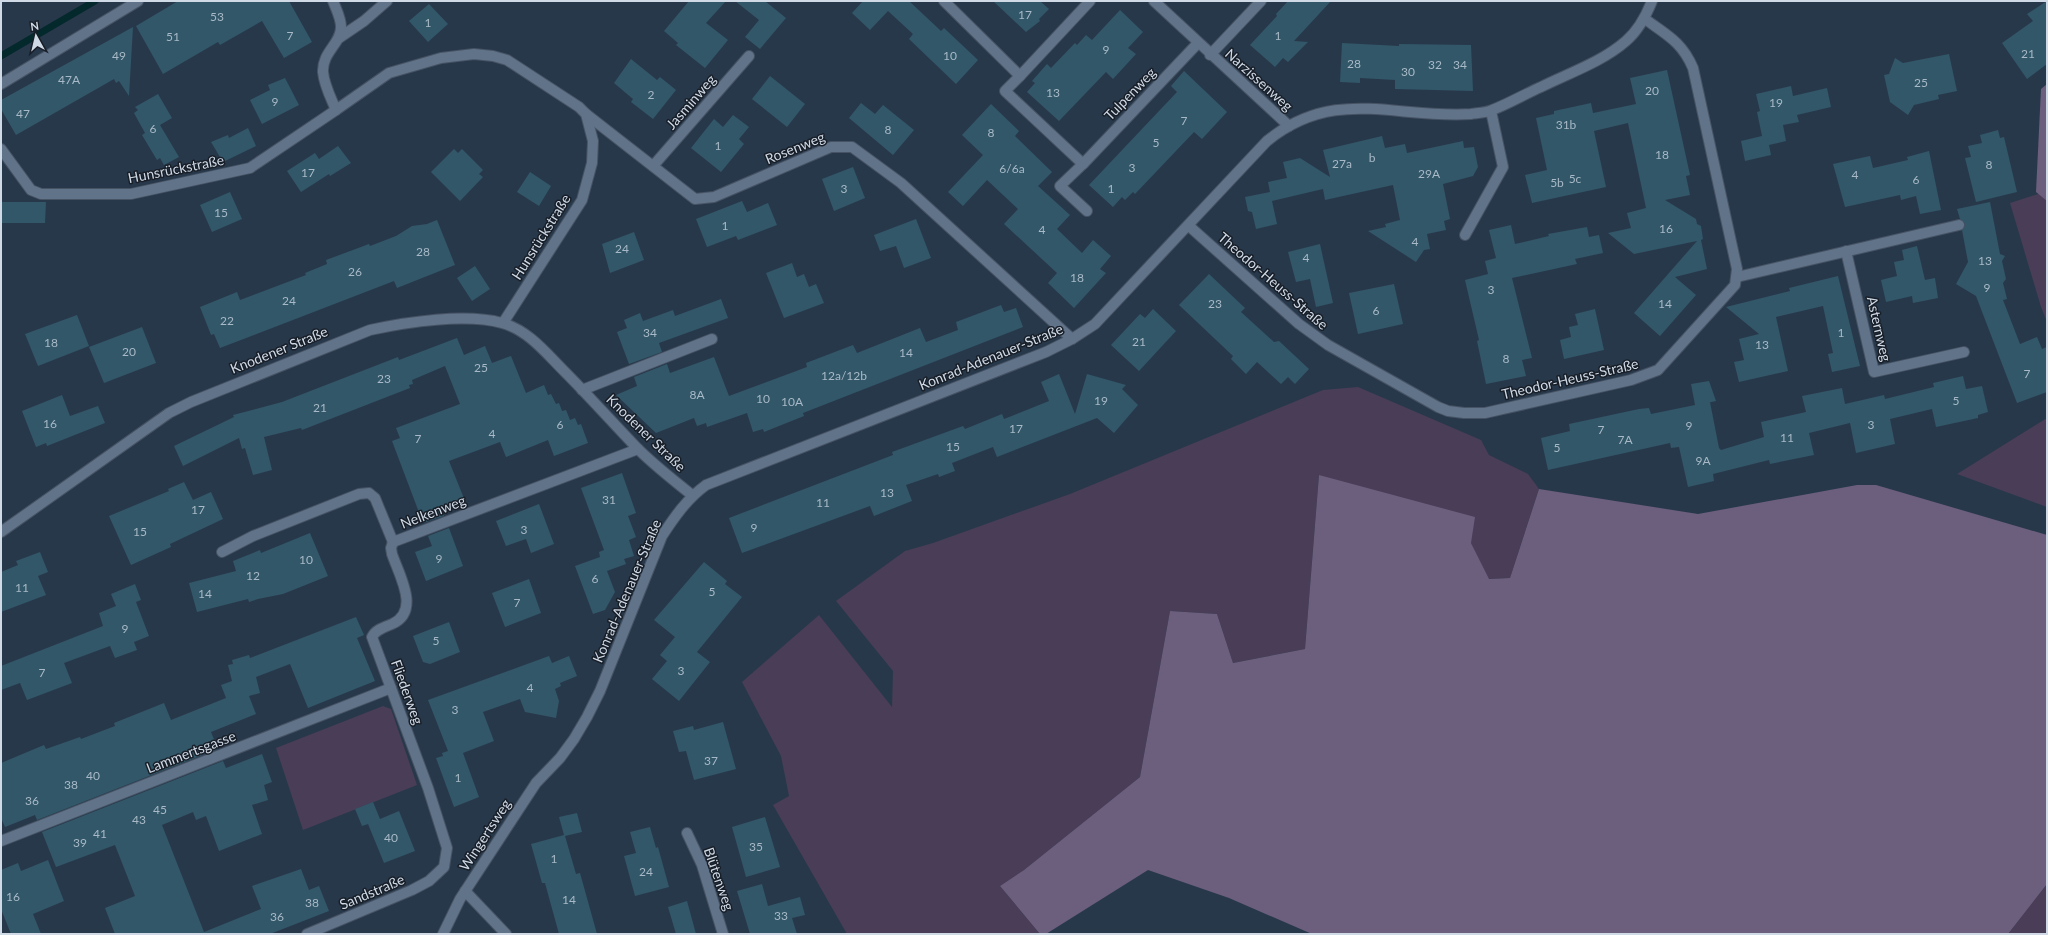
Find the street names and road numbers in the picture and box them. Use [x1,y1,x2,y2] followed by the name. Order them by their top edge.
[1222,45,1297,114] street label: Narzissenweg
[1100,64,1159,123] street label: Tulpenweg
[662,71,719,132] street label: Jasminweg
[762,128,827,167] street label: Rosenweg
[126,151,225,186] street label: Hunsrückstraße
[508,191,574,283] street label: Hunsrückstraße
[1215,228,1332,333] street label: Theodor-Heuss-Straße
[1864,295,1895,363] street label: Asternweg
[916,320,1065,393] street label: Konrad-Adenauer-Straße
[228,322,330,377] street label: Knodener Straße
[1500,355,1640,403] street label: Theodor-Heuss-Straße
[603,391,690,475] street label: Knodener Straße
[398,491,468,532] street label: Nelkenweg
[589,517,664,665] street label: Konrad-Adenauer-Straße
[388,657,427,727] street label: Fliederweg
[144,727,238,776] street label: Lammertsgasse
[455,796,514,874] street label: Wingertsweg
[701,845,738,913] street label: Blütenweg
[337,870,407,913] street label: Sandstraße

